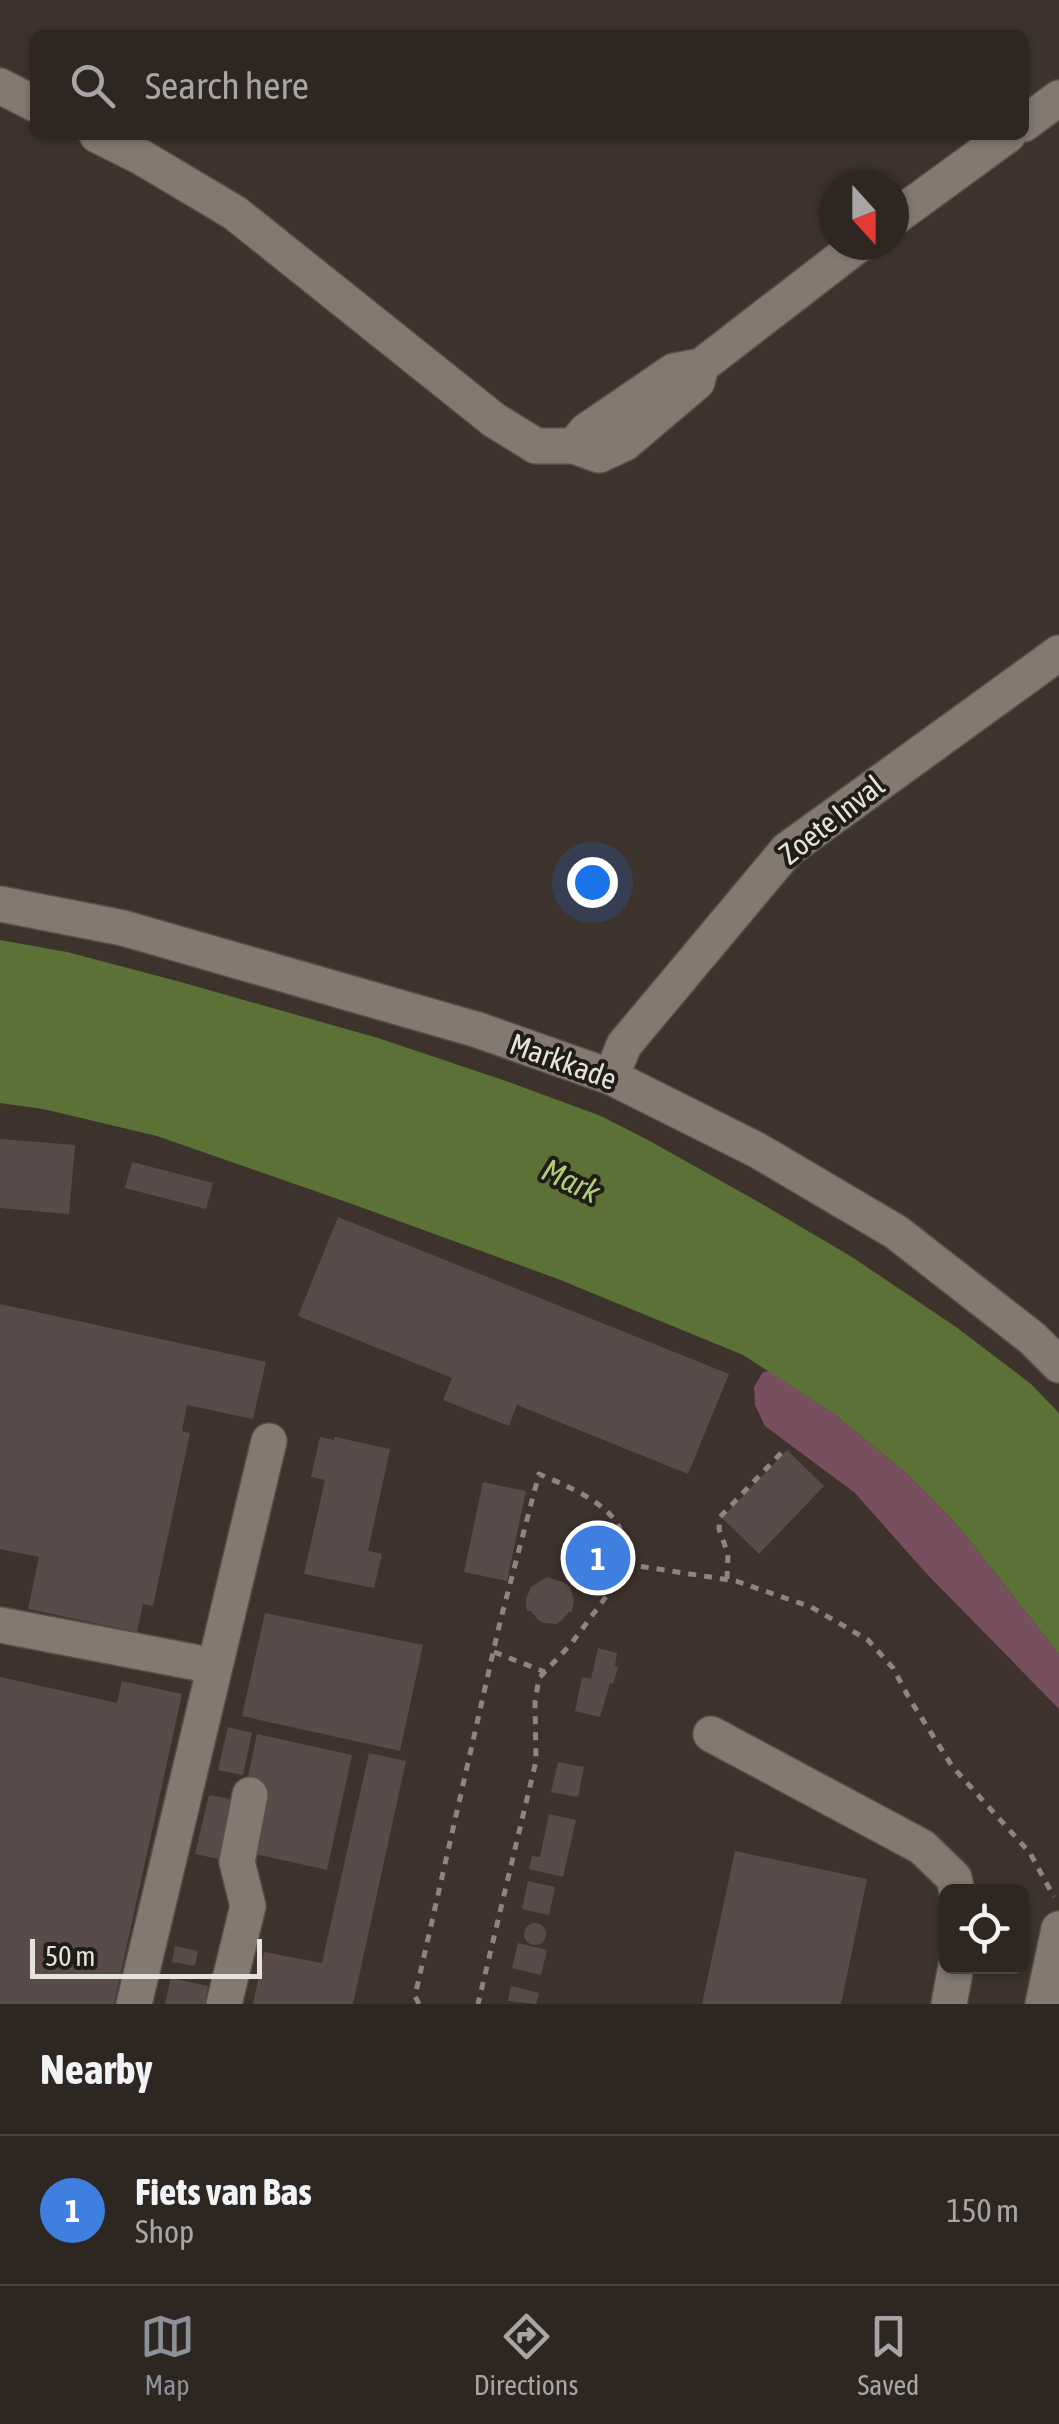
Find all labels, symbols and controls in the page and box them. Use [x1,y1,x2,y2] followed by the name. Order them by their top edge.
[30,30,1029,140] search box
[65,58,120,113] icon: search
[145,64,309,107] text: Search here
[819,170,909,260] north arrow
[772,768,891,871] street label: Zoete Inval
[567,857,618,908] your location
[505,1026,621,1096] street label: Markkade
[536,1151,607,1211] water label: Mark
[566,1520,630,1596] pin: 1
[939,1884,1029,1974] map controls
[939,1884,1029,1974] button: locate
[30,1934,262,1978] scale bar
[45,1940,95,1972] text: 50 m
[40,2045,153,2093] text: Nearby
[135,2170,312,2213] text: Fiets van Bas
[65,2192,80,2229] text: 1
[946,2192,1019,2229] text: 150 m
[135,2213,194,2250] text: Shop
[140,2309,195,2401] tab: Map
[474,2309,578,2401] tab: Directions
[858,2309,919,2401] tab: Saved

